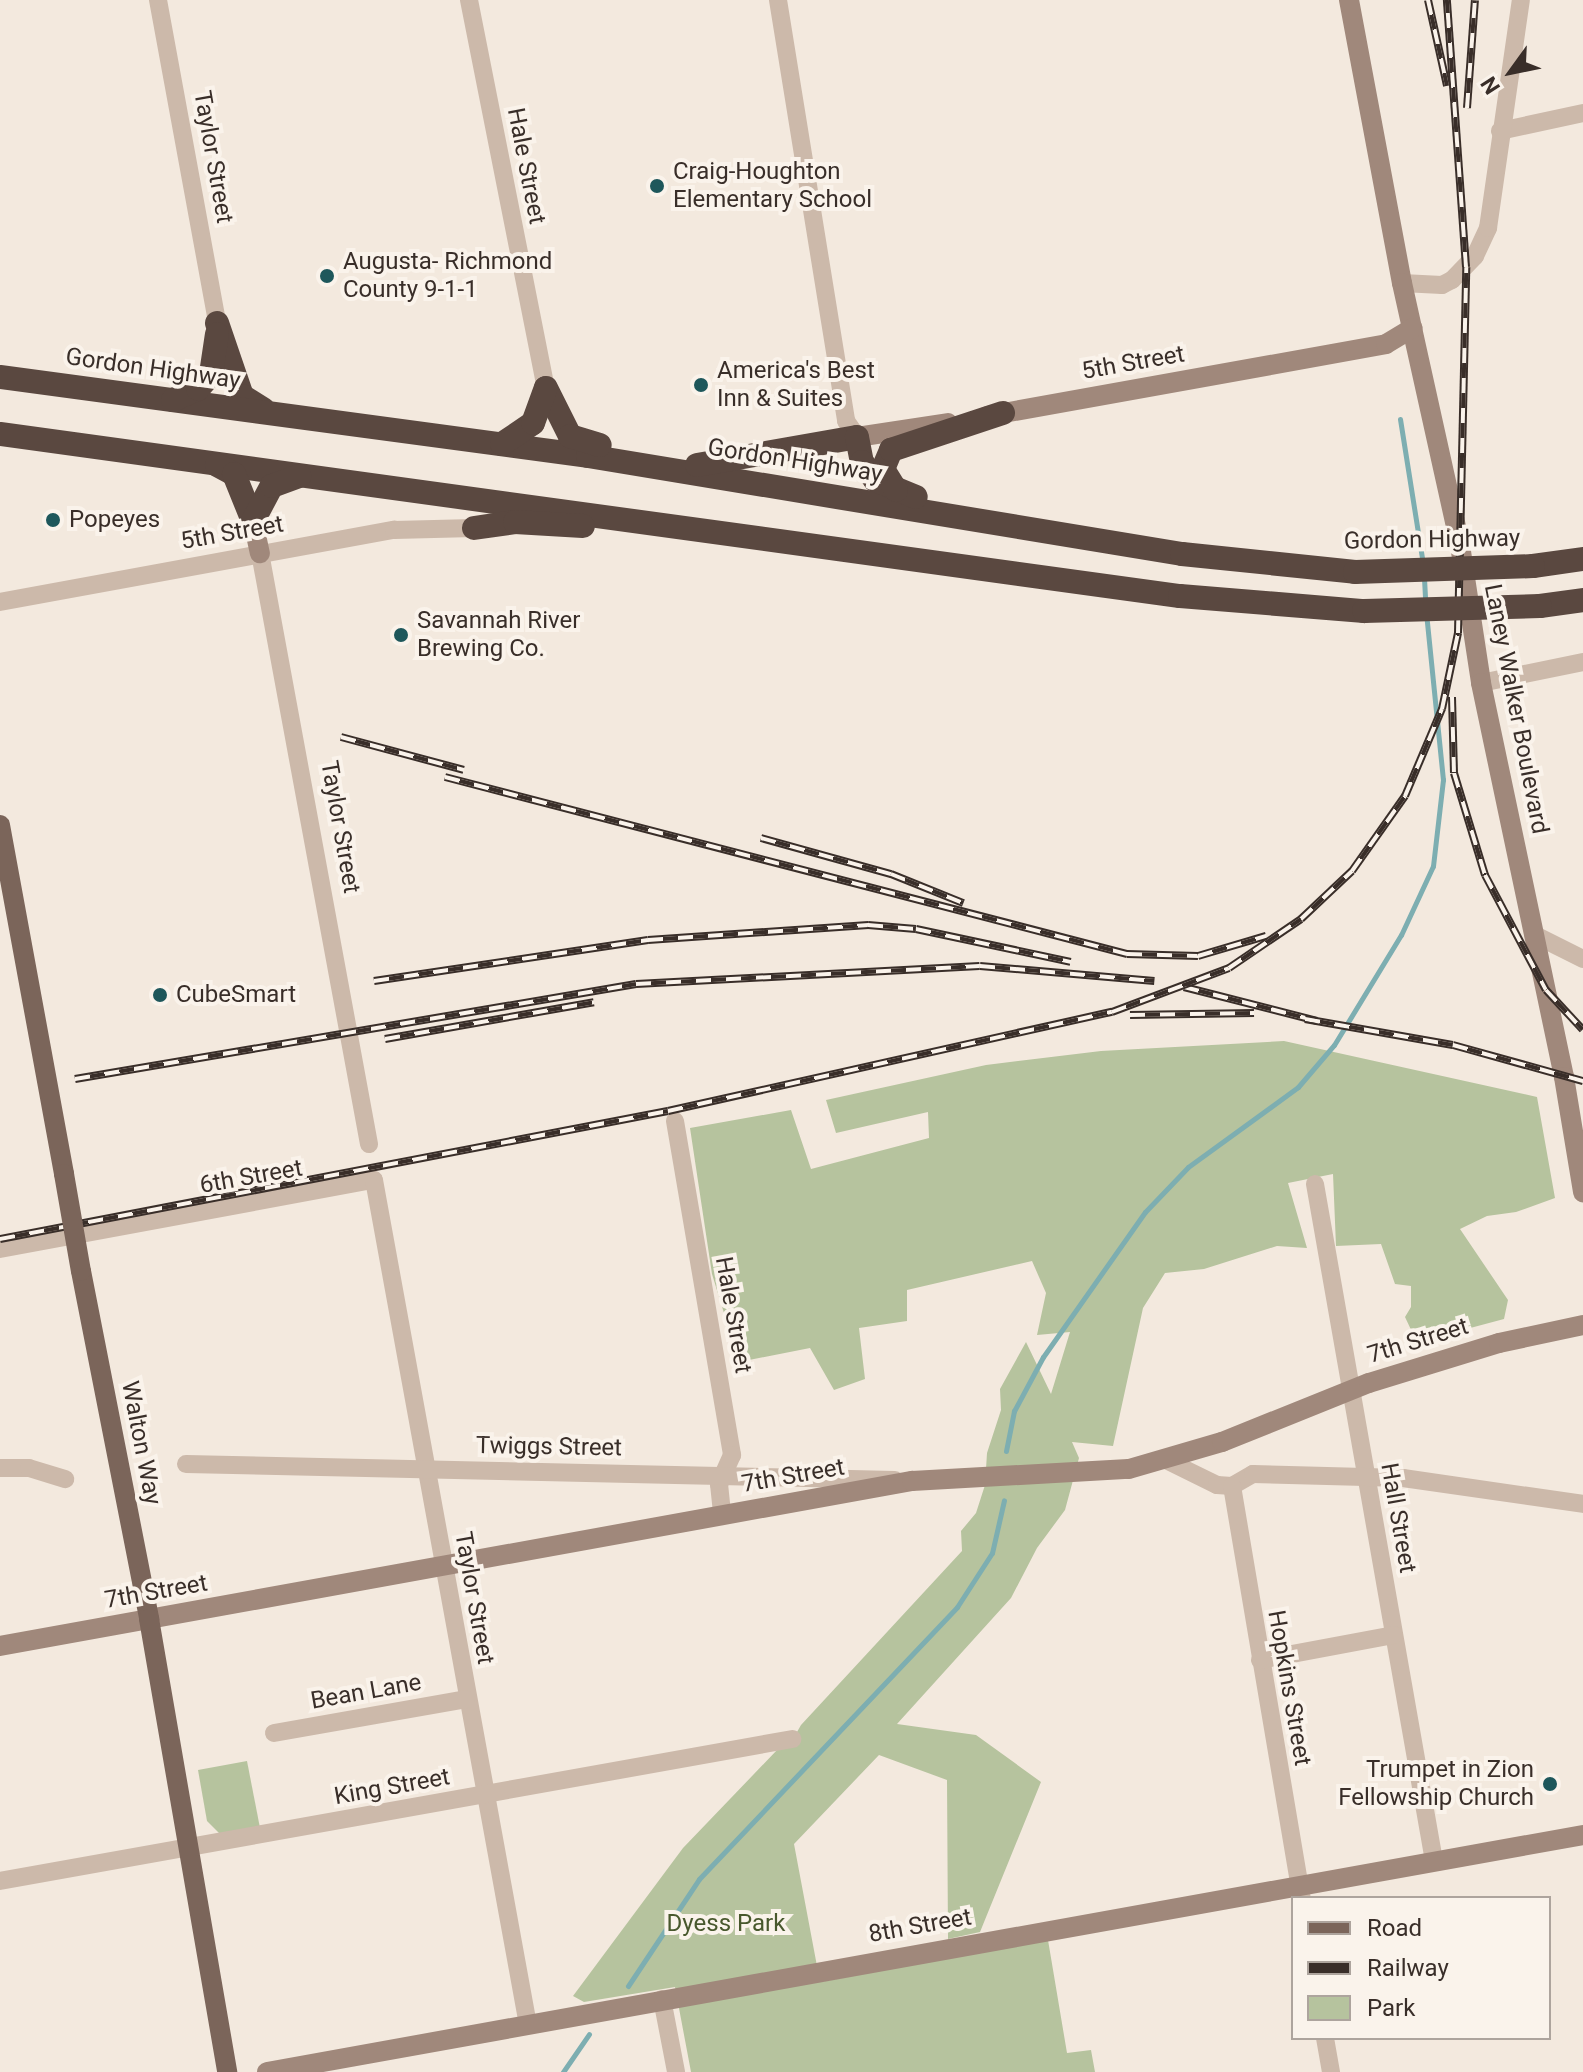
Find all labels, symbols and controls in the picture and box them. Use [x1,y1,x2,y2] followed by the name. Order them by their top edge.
[1471,32,1551,112] north arrow
[1476,72,1505,99] text: N
[187,88,239,226] street label: Taylor Street
[501,105,551,227] street label: Hale Street
[673,158,872,214] place label: Craig-Houghton Elementary School
[648,177,666,195] marker: Craig-Houghton Elementary School
[343,248,552,304] place label: Augusta- Richmond County 9-1-1
[318,267,336,285] marker: Augusta- Richmond County 9-1-1
[1079,340,1187,386] street label: 5th Street
[64,342,242,396] street label: Gordon Highway
[717,357,875,413] place label: America's Best Inn & Suites
[692,376,710,394] marker: America's Best Inn & Suites
[706,433,884,489] street label: Gordon Highway
[69,506,160,534] place label: Popeyes
[178,510,286,556] street label: 5th Street
[44,511,62,529] marker: Popeyes
[1344,524,1520,556] street label: Gordon Highway
[1478,582,1554,836] street label: Laney Walker Boulevard
[417,607,580,663] place label: Savannah River Brewing Co.
[392,626,410,644] marker: Savannah River Brewing Co.
[314,758,366,896] street label: Taylor Street
[176,981,296,1009] place label: CubeSmart
[151,986,169,1004] marker: CubeSmart
[197,1154,305,1200] street label: 6th Street
[709,1254,757,1376] street label: Hale Street
[1364,1312,1472,1370] street label: 7th Street
[115,1379,167,1507] street label: Walton Way
[476,1431,622,1463] street label: Twiggs Street
[739,1453,847,1499] street label: 7th Street
[1374,1461,1422,1575] street label: Hall Street
[448,1529,500,1667] street label: Taylor Street
[102,1569,210,1615] street label: 7th Street
[1261,1608,1317,1768] street label: Hopkins Street
[308,1668,424,1716] street label: Bean Lane
[1338,1756,1534,1812] place label: Trumpet in Zion Fellowship Church
[332,1763,452,1811] street label: King Street
[1541,1775,1559,1793] marker: Trumpet in Zion Fellowship Church
[1291,1896,1551,2040] legend
[866,1903,974,1949] street label: 8th Street
[667,1910,785,1938] park label: Dyess Park
[1367,1914,1422,1942] text: Road
[1367,1954,1449,1982] text: Railway
[1367,1994,1415,2022] text: Park

